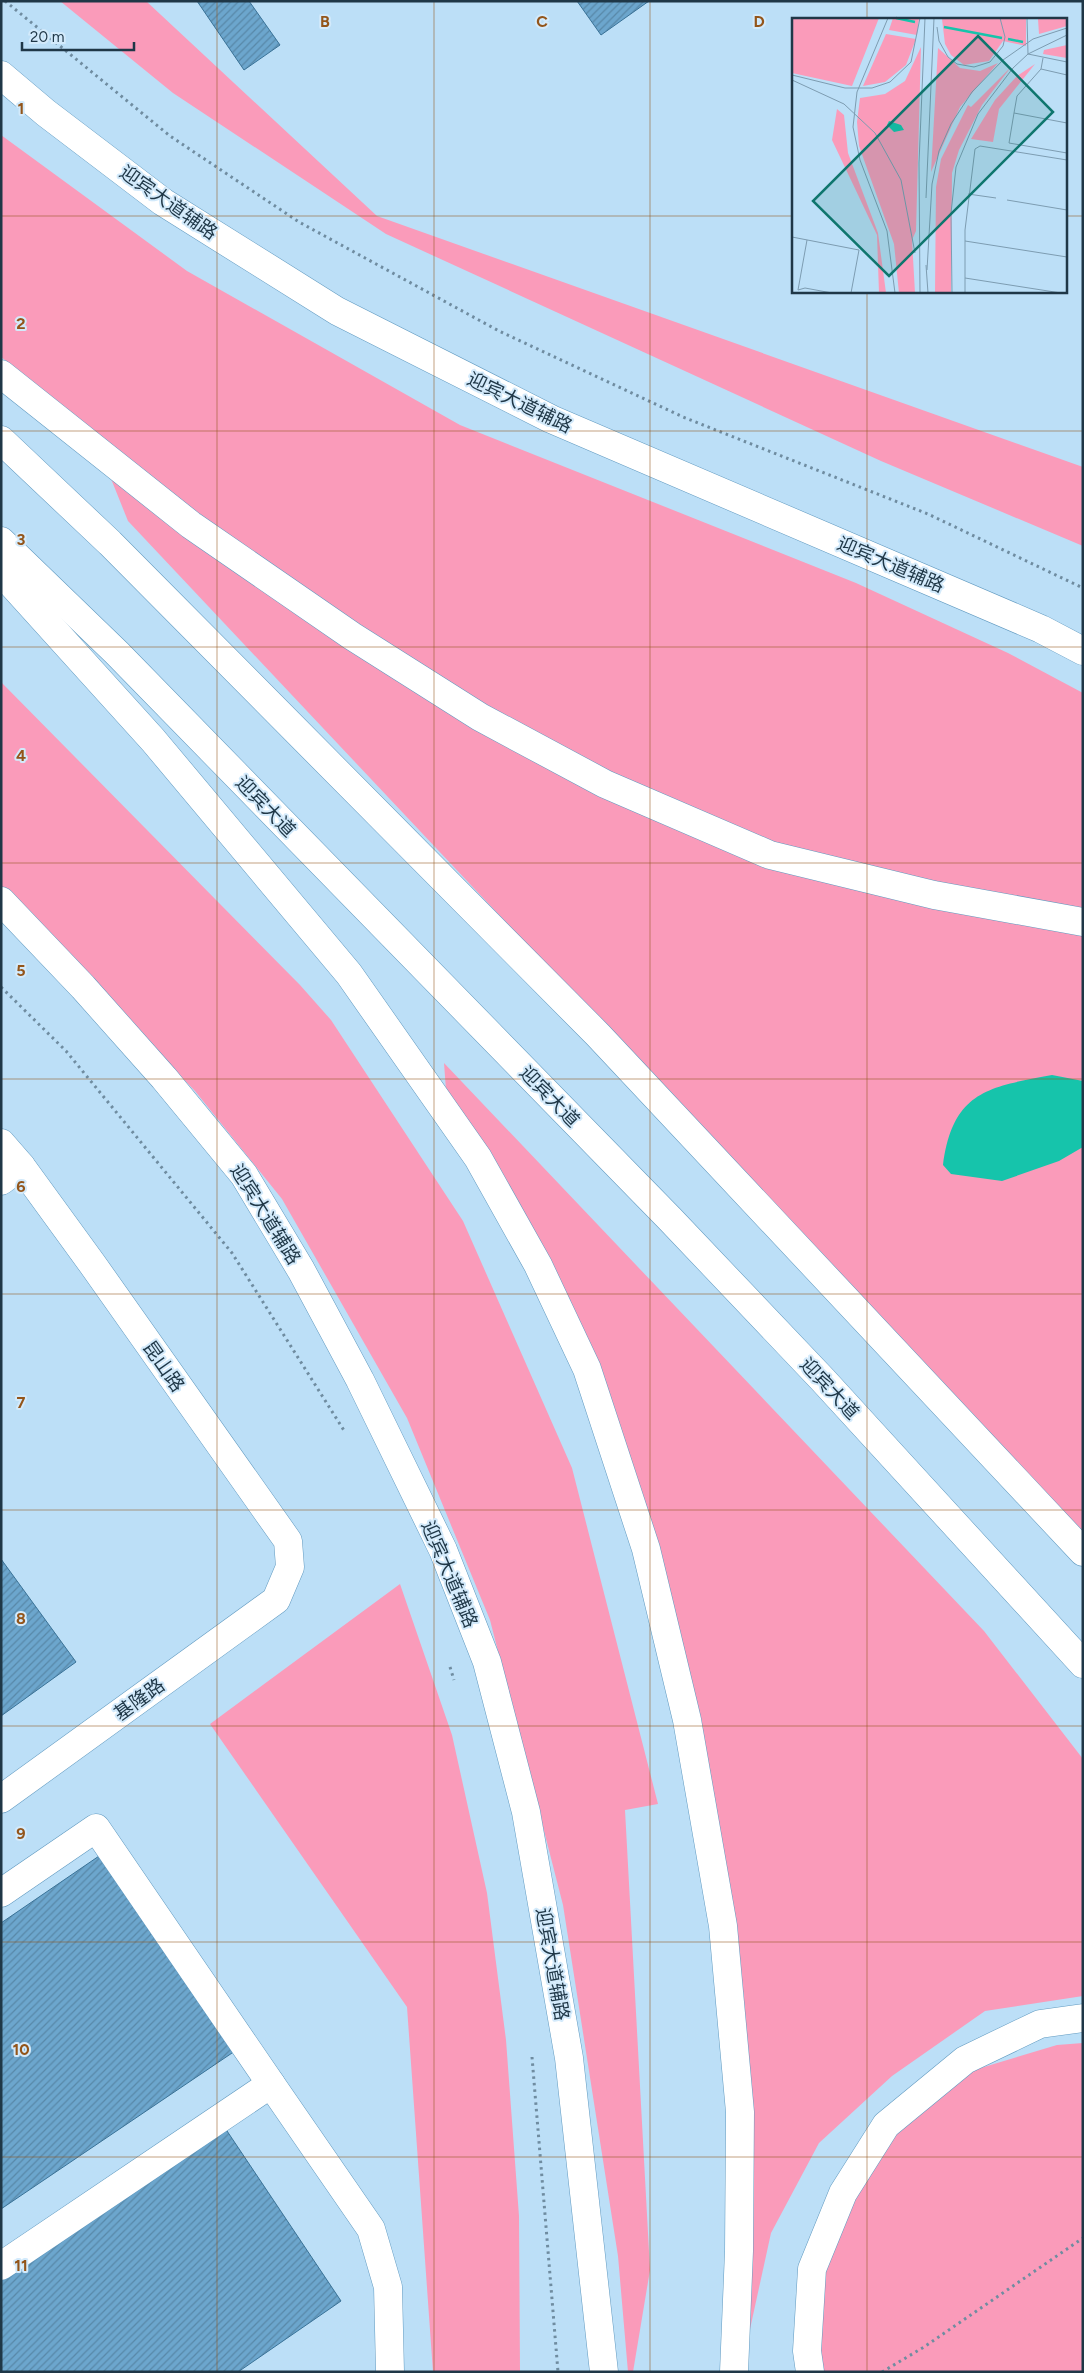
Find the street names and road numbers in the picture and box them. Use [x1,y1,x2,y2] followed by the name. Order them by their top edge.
[115,160,222,245] street label: 迎宾大道辅路
[464,367,576,438] street label: 迎宾大道辅路
[834,532,948,597] street label: 迎宾大道辅路
[231,771,300,842] street label: 迎宾大道
[515,1061,584,1132] street label: 迎宾大道
[226,1160,306,1269] street label: 迎宾大道辅路
[138,1336,189,1396] street label: 昆山路
[795,1353,864,1424] street label: 迎宾大道
[417,1517,482,1631] street label: 迎宾大道辅路
[109,1673,169,1725] street label: 基隆路
[531,1906,574,2022] street label: 迎宾大道辅路

